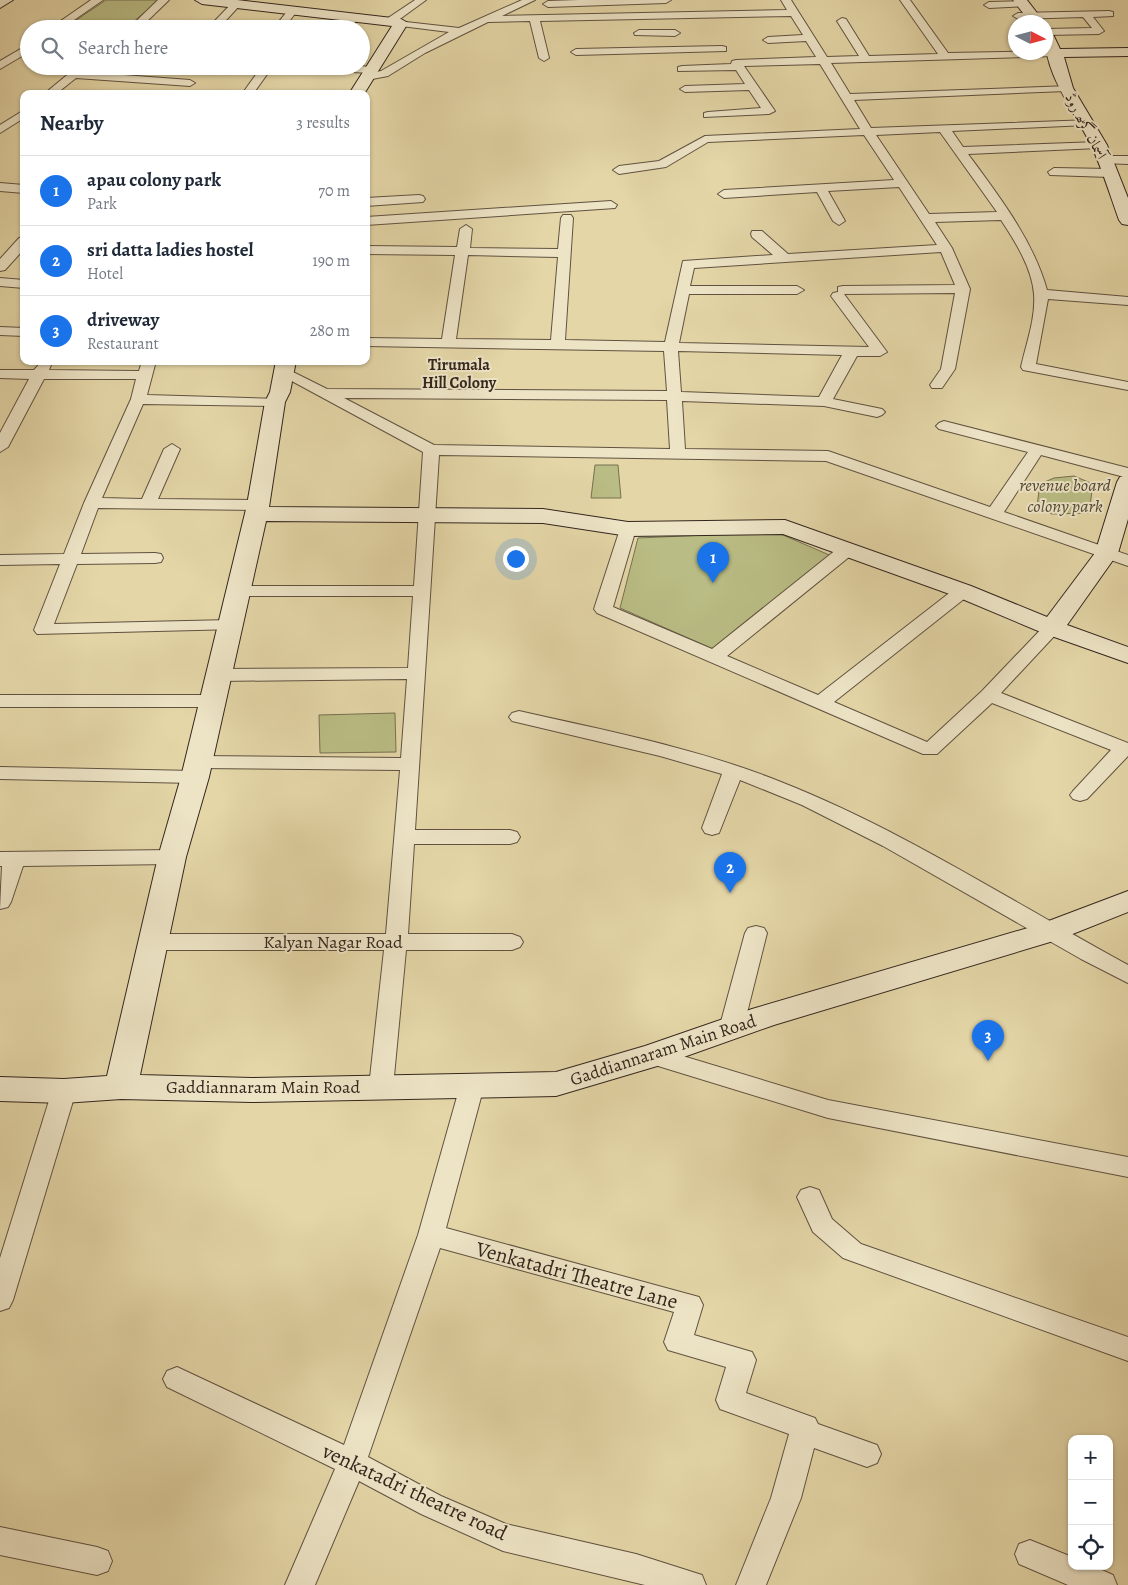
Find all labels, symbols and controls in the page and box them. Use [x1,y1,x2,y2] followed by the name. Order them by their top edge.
[1008,15,1053,60] north arrow
[20,20,370,75] search box
[38,34,66,62] icon: search
[78,35,168,61] text: Search here
[1060,89,1113,164] street label: آسمان گڑھ روڈ
[40,109,103,137] text: Nearby
[296,112,350,134] text: 3 results
[87,167,221,193] text: apau colony park
[53,180,59,202] text: 1
[318,180,350,202] text: 70 m
[87,193,117,215] text: Park
[87,237,254,263] text: sri datta ladies hostel
[52,250,60,272] text: 2
[312,250,350,272] text: 190 m
[87,263,123,285] text: Hotel
[87,307,159,333] text: driveway
[53,320,59,342] text: 3
[310,320,350,342] text: 280 m
[87,333,159,355] text: Restaurant
[422,354,497,394] district label: Tirumala Hill Colony
[1019,473,1111,518] park label: revenue board colony park
[697,542,729,583] pin: 1
[503,546,529,572] your location
[714,852,746,893] pin: 2
[263,930,403,954] street label: Kalyan Nagar Road
[567,1008,759,1091] street label: Gaddiannaram Main Road
[972,1020,1004,1061] pin: 3
[166,1075,360,1099] street label: Gaddiannaram Main Road
[472,1234,681,1315] street label: Venkatadri Theatre Lane
[1068,1435,1113,1570] map controls
[1068,1435,1113,1480] button: +
[317,1436,513,1547] street label: venkatadri theatre road
[1068,1480,1113,1525] button: −
[1068,1525,1113,1570] button: locate

